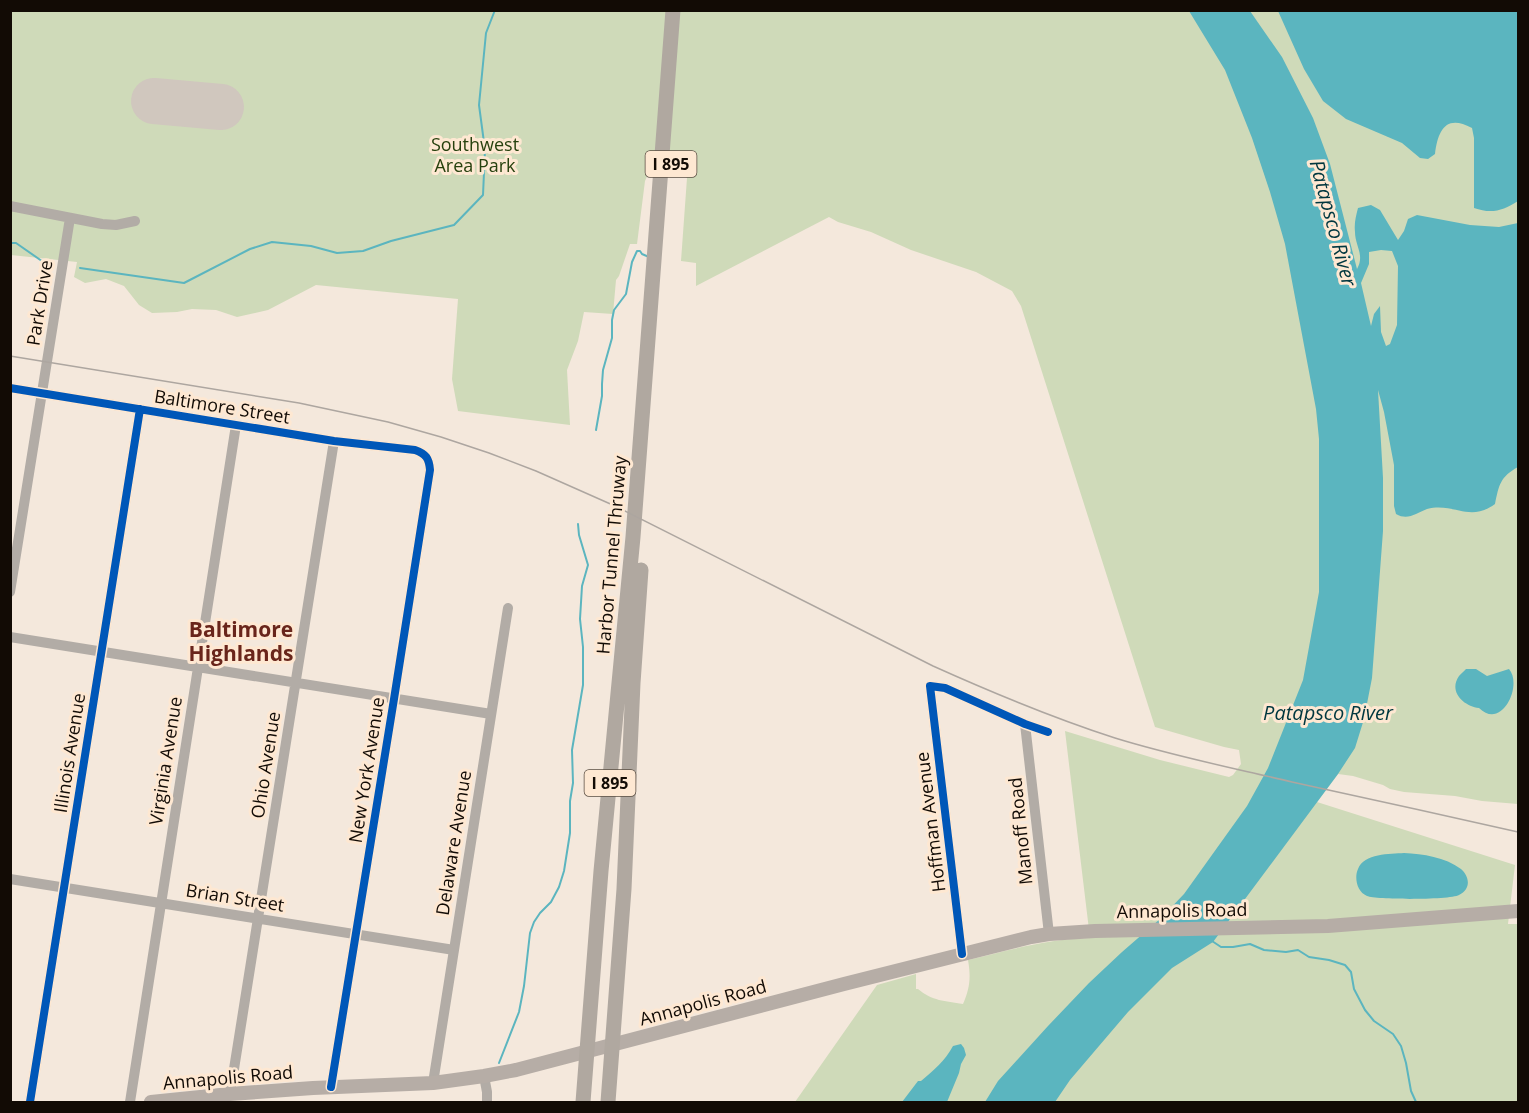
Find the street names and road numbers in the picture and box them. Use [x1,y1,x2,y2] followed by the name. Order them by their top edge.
[646,151,696,177] road number: I 895
[20,258,58,347] street label: Park Drive
[153,383,292,429] street label: Baltimore Street
[590,454,632,655] street label: Harbor Tunnel Thruway
[48,691,90,814] street label: Illinois Avenue
[143,695,187,827] street label: Virginia Avenue
[343,695,389,844] street label: New York Avenue
[245,710,285,820] street label: Ohio Avenue
[909,751,951,894] street label: Hoffman Avenue
[430,769,476,917] street label: Delaware Avenue
[584,770,636,796] road number: I 895
[1002,776,1038,886] street label: Manoff Road
[184,877,286,917] street label: Brian Street
[1116,897,1247,923] street label: Annapolis Road
[637,974,769,1031] street label: Annapolis Road
[162,1059,294,1095] street label: Annapolis Road

